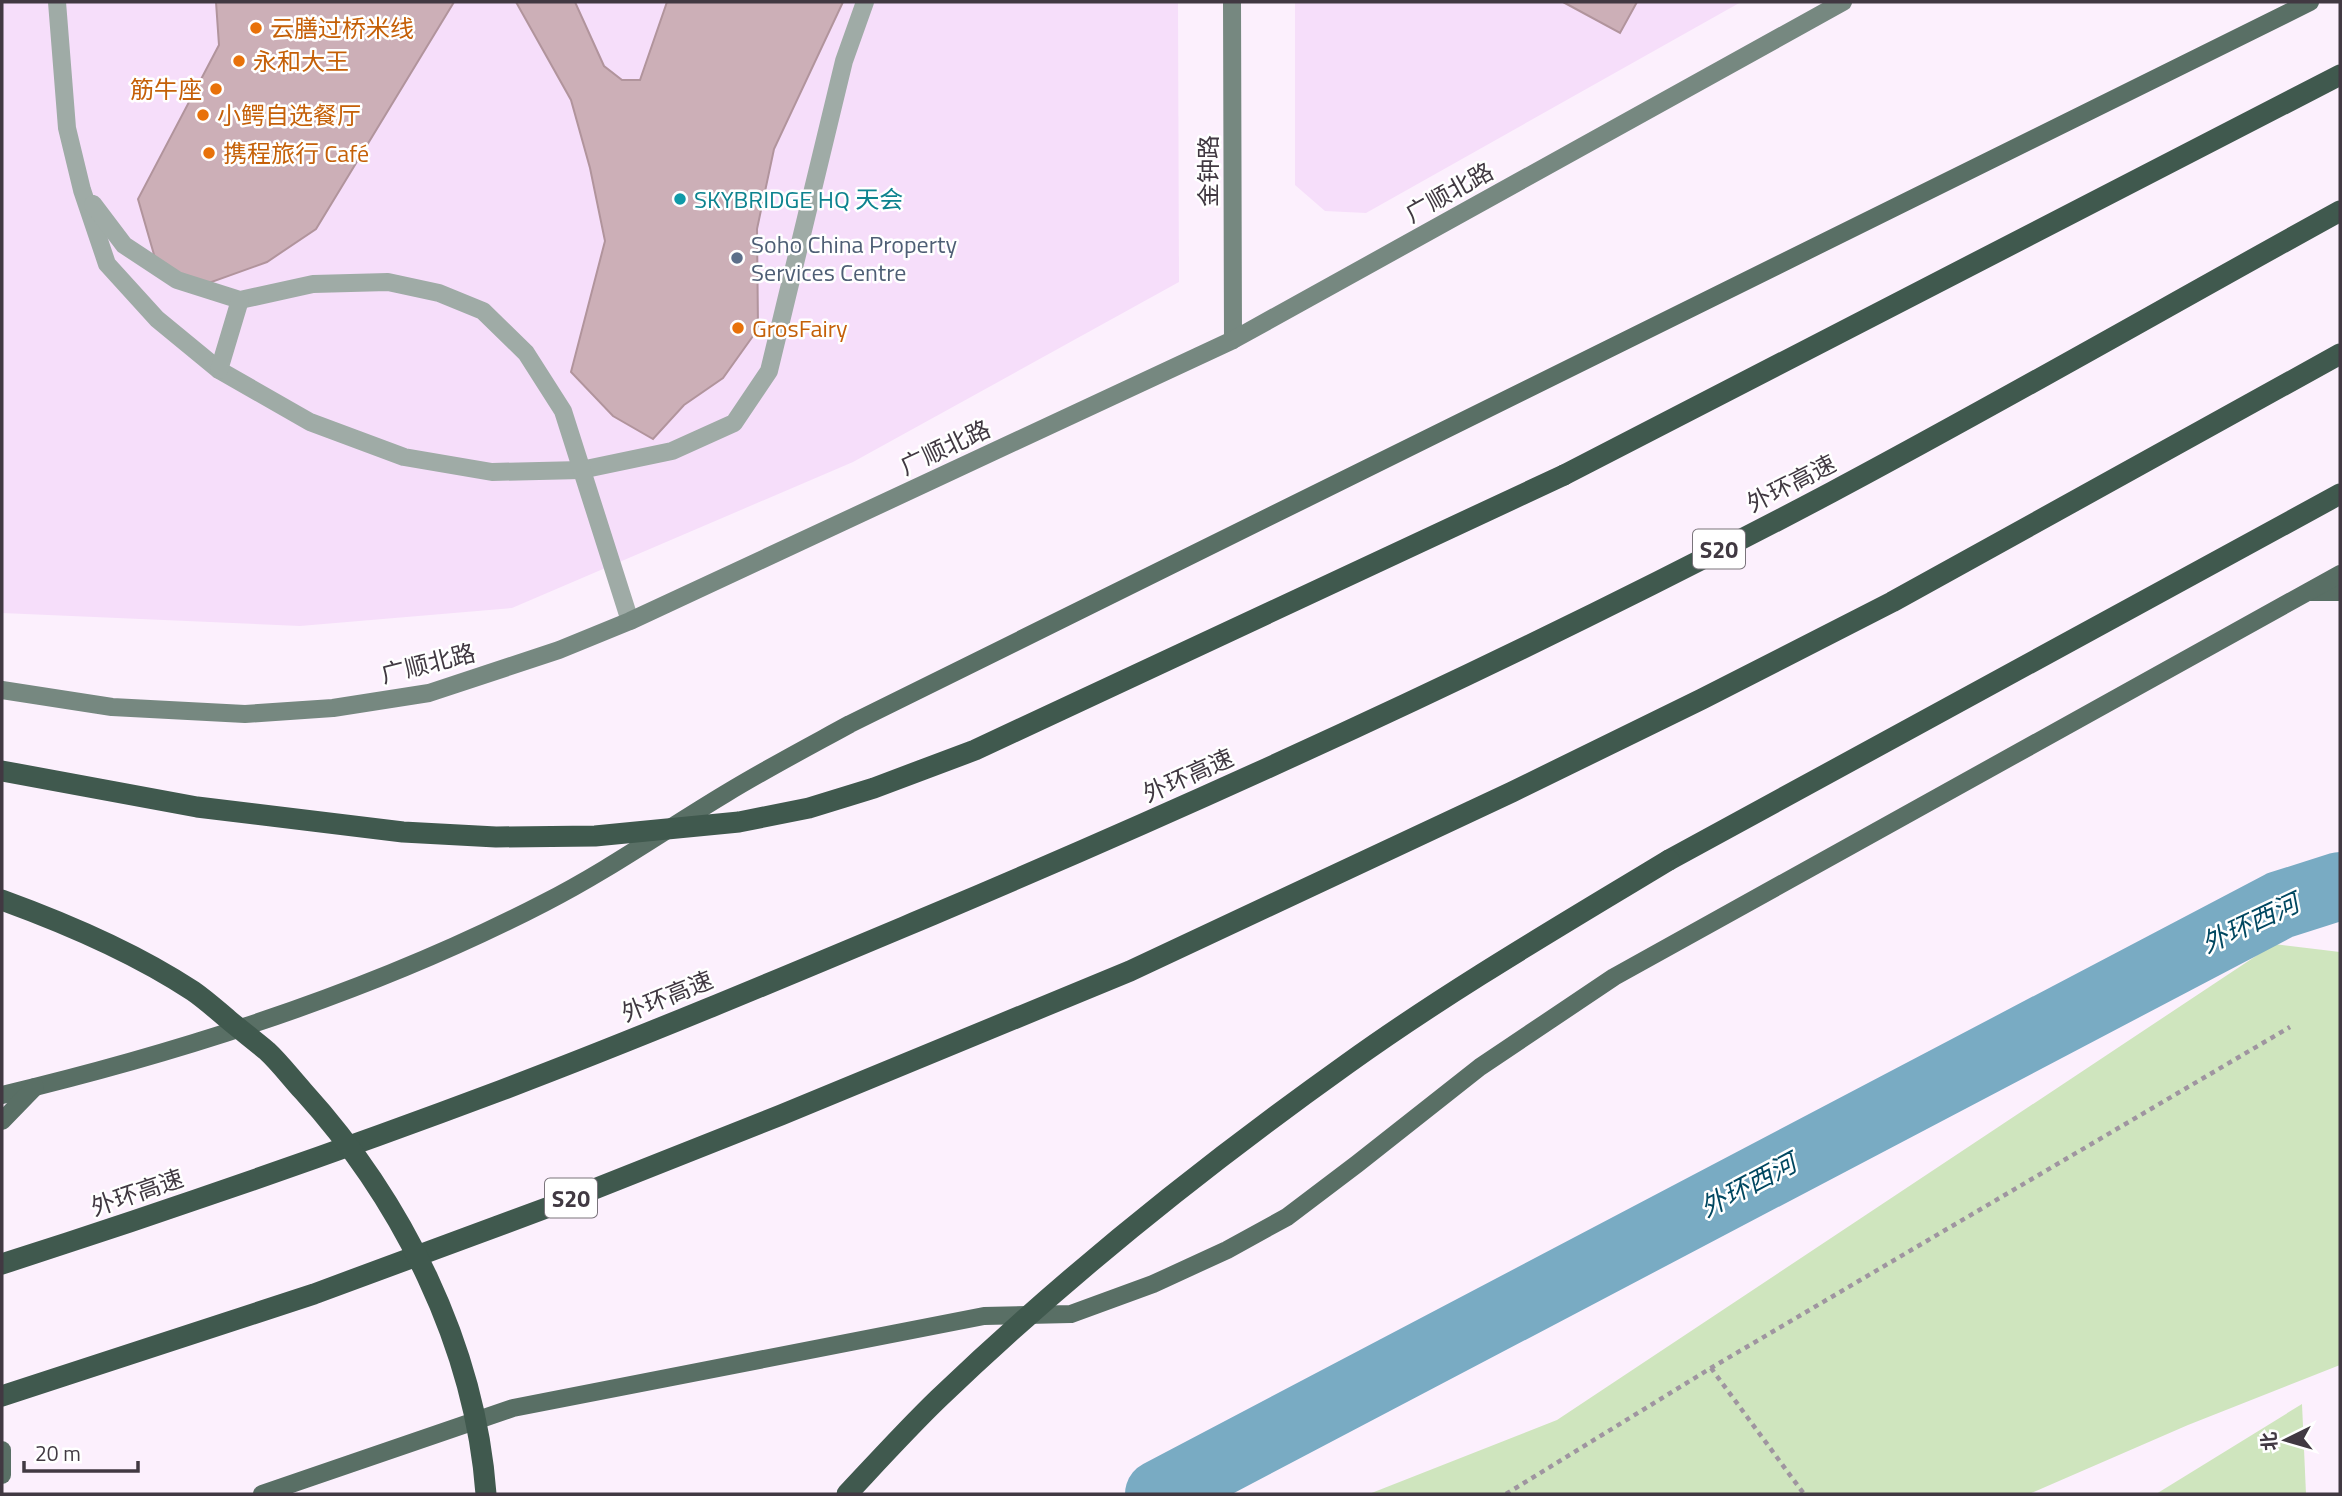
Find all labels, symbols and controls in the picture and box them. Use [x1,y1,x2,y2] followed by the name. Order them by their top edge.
[270,10,414,46] place label: 云膳过桥米线
[248,20,264,36] marker: 云膳过桥米线
[253,43,349,79] place label: 永和大王
[231,53,247,69] marker: 永和大王
[130,71,202,107] place label: 筋牛座
[208,81,224,97] marker: 筋牛座
[217,97,361,133] place label: 小鳄自选餐厅
[195,107,211,123] marker: 小鳄自选餐厅
[223,135,369,171] place label: 携程旅行 Café
[1190,135,1226,207] street label: 金钟路
[201,145,217,161] marker: 携程旅行 Café
[1398,153,1500,231] street label: 广顺北路
[694,181,903,217] place label: SKYBRIDGE HQ 天会
[672,191,688,207] marker: SKYBRIDGE HQ 天会
[751,226,957,290] place label: Soho China Property Services Centre
[729,250,745,266] marker: Soho China Property Services Centre
[752,310,848,346] place label: GrosFairy
[730,320,746,336] marker: GrosFairy
[894,410,996,484] street label: 广顺北路
[1740,445,1842,521] street label: 外环高速
[1693,530,1745,568] road number: S20
[377,634,479,692] street label: 广顺北路
[1137,739,1239,811] street label: 外环高速
[2195,881,2310,963] water label: 外环西河
[616,961,718,1031] street label: 外环高速
[1693,1141,1807,1227] water label: 外环西河
[86,1159,188,1225] street label: 外环高速
[545,1178,597,1218] road number: S20
[2251,1405,2321,1475] north arrow
[24,1430,138,1474] scale bar
[2253,1431,2284,1452] text: 北
[35,1437,81,1469] text: 20 m

